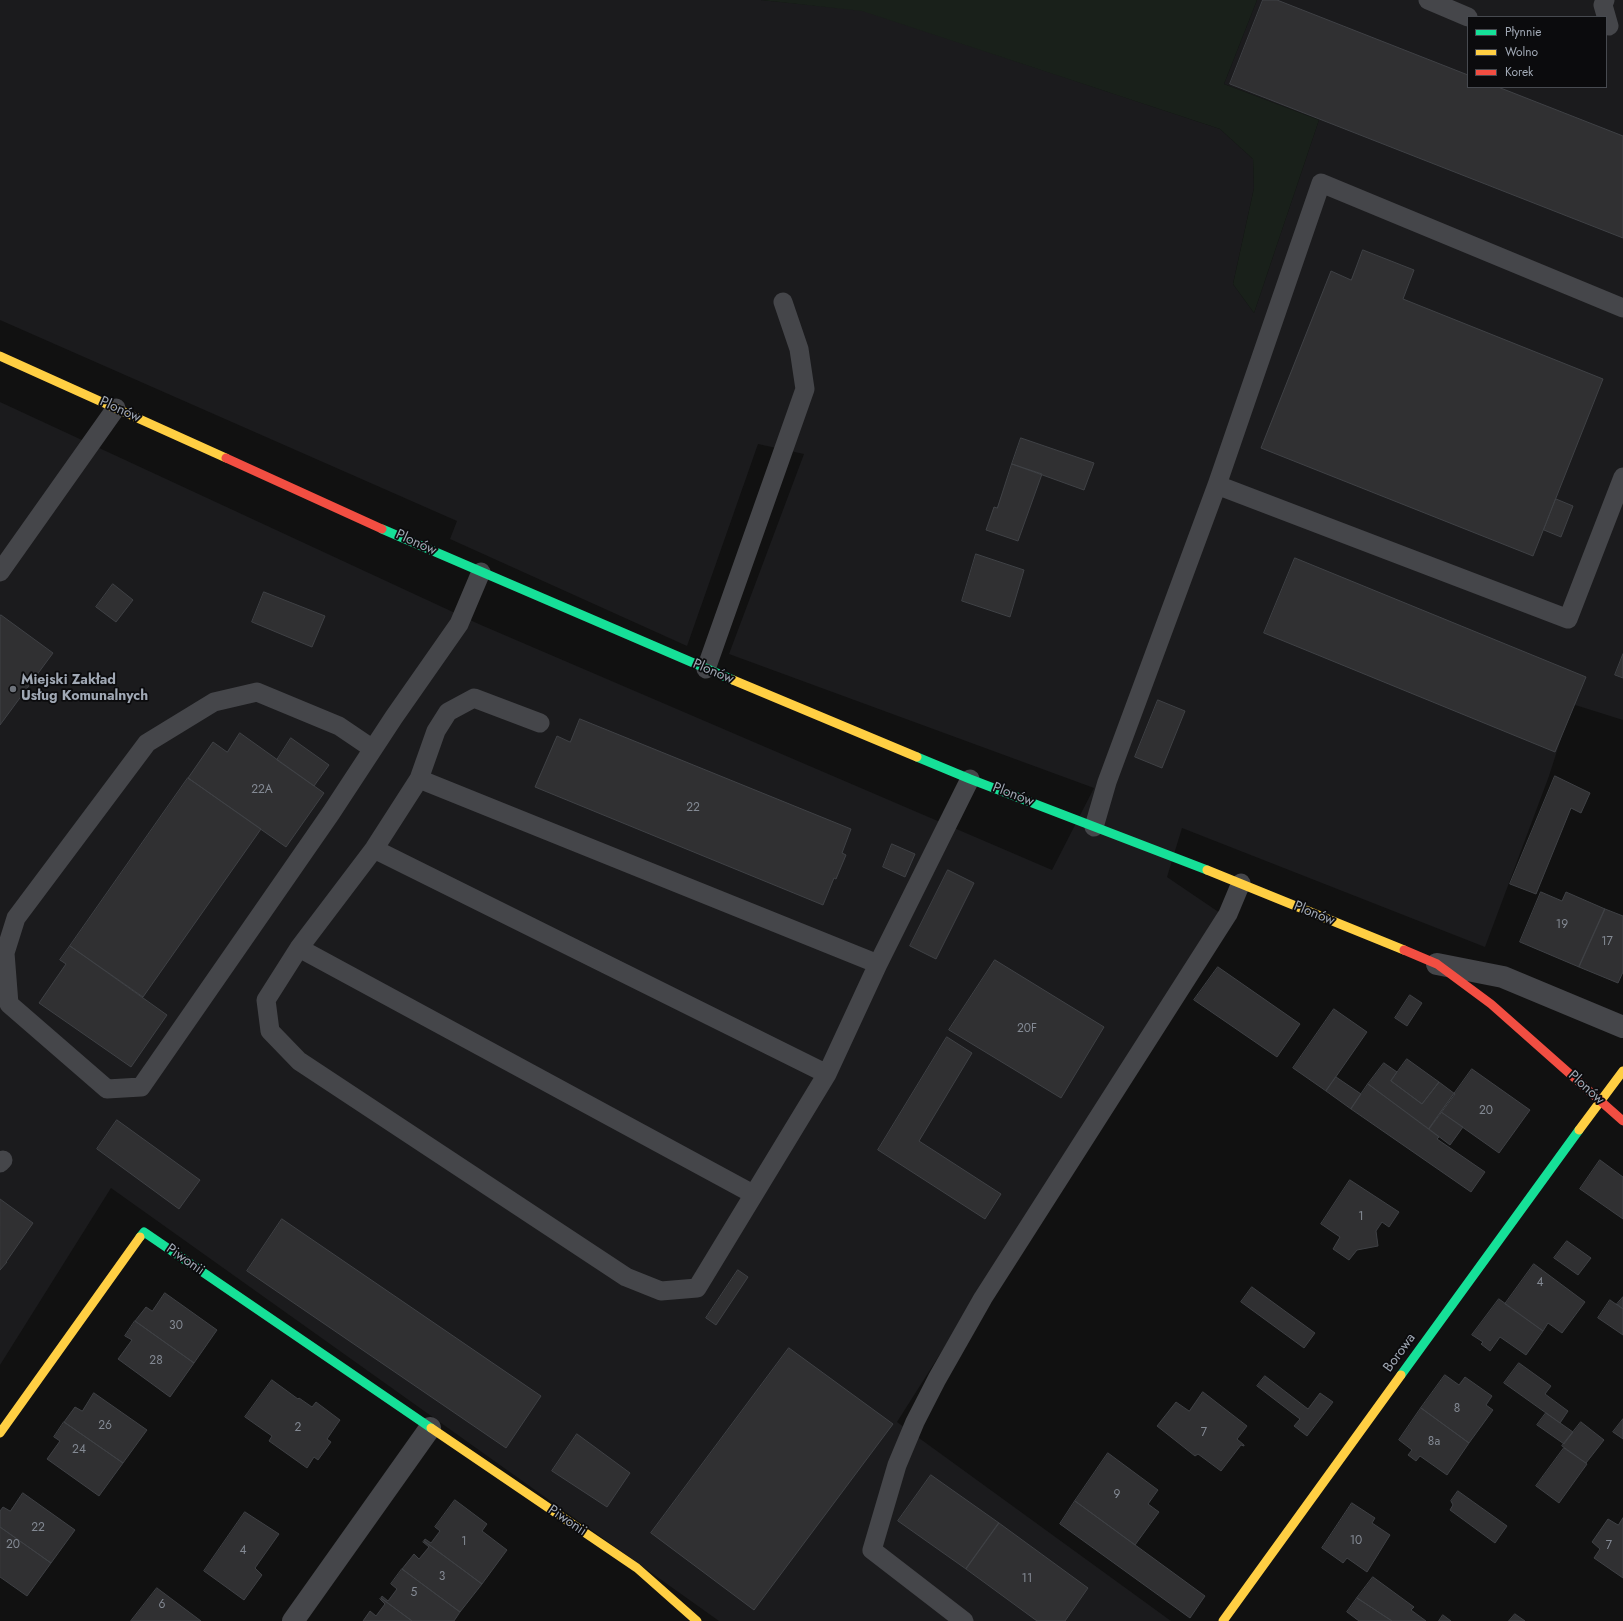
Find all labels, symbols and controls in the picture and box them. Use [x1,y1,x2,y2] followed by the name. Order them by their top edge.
[1467,16,1607,88] legend
[1505,23,1542,41] text: Płynnie
[1505,43,1538,61] text: Wolno
[1505,63,1533,81] text: Korek
[97,394,143,426] street label: Plonów
[393,527,439,559] street label: Plonów
[690,656,736,688] street label: Plonów
[21,673,148,706] place label: Miejski Zakład Usług Komunalnych
[8,684,18,694] marker: Miejski Zakład Usług Komunalnych
[990,779,1036,811] street label: Plonów
[251,783,273,797] house number: 22A
[686,801,700,815] house number: 22
[1291,898,1337,930] street label: Plonów
[1556,918,1568,932] house number: 19
[1601,935,1613,949] house number: 17
[1017,1022,1037,1036] house number: 20F
[1564,1067,1608,1109] street label: Plonów
[1479,1104,1493,1118] house number: 20
[1358,1210,1364,1224] house number: 1
[163,1241,207,1279] street label: Piwonii
[1537,1276,1543,1290] house number: 4
[169,1319,183,1333] house number: 30
[1380,1330,1420,1376] street label: Borowa
[149,1354,163,1368] house number: 28
[1454,1402,1460,1416] house number: 8
[98,1419,112,1433] house number: 26
[295,1421,301,1435] house number: 2
[1201,1426,1207,1440] house number: 7
[1428,1435,1440,1449] house number: 8a
[72,1443,86,1457] house number: 24
[1114,1488,1120,1502] house number: 9
[545,1502,589,1540] street label: Piwonii
[31,1521,45,1535] house number: 22
[1350,1534,1362,1548] house number: 10
[461,1535,467,1549] house number: 1
[6,1538,20,1552] house number: 20
[1606,1539,1612,1553] house number: 7
[240,1544,246,1558] house number: 4
[439,1570,445,1584] house number: 3
[1022,1572,1032,1586] house number: 11
[411,1586,417,1600] house number: 5
[159,1598,165,1612] house number: 6

